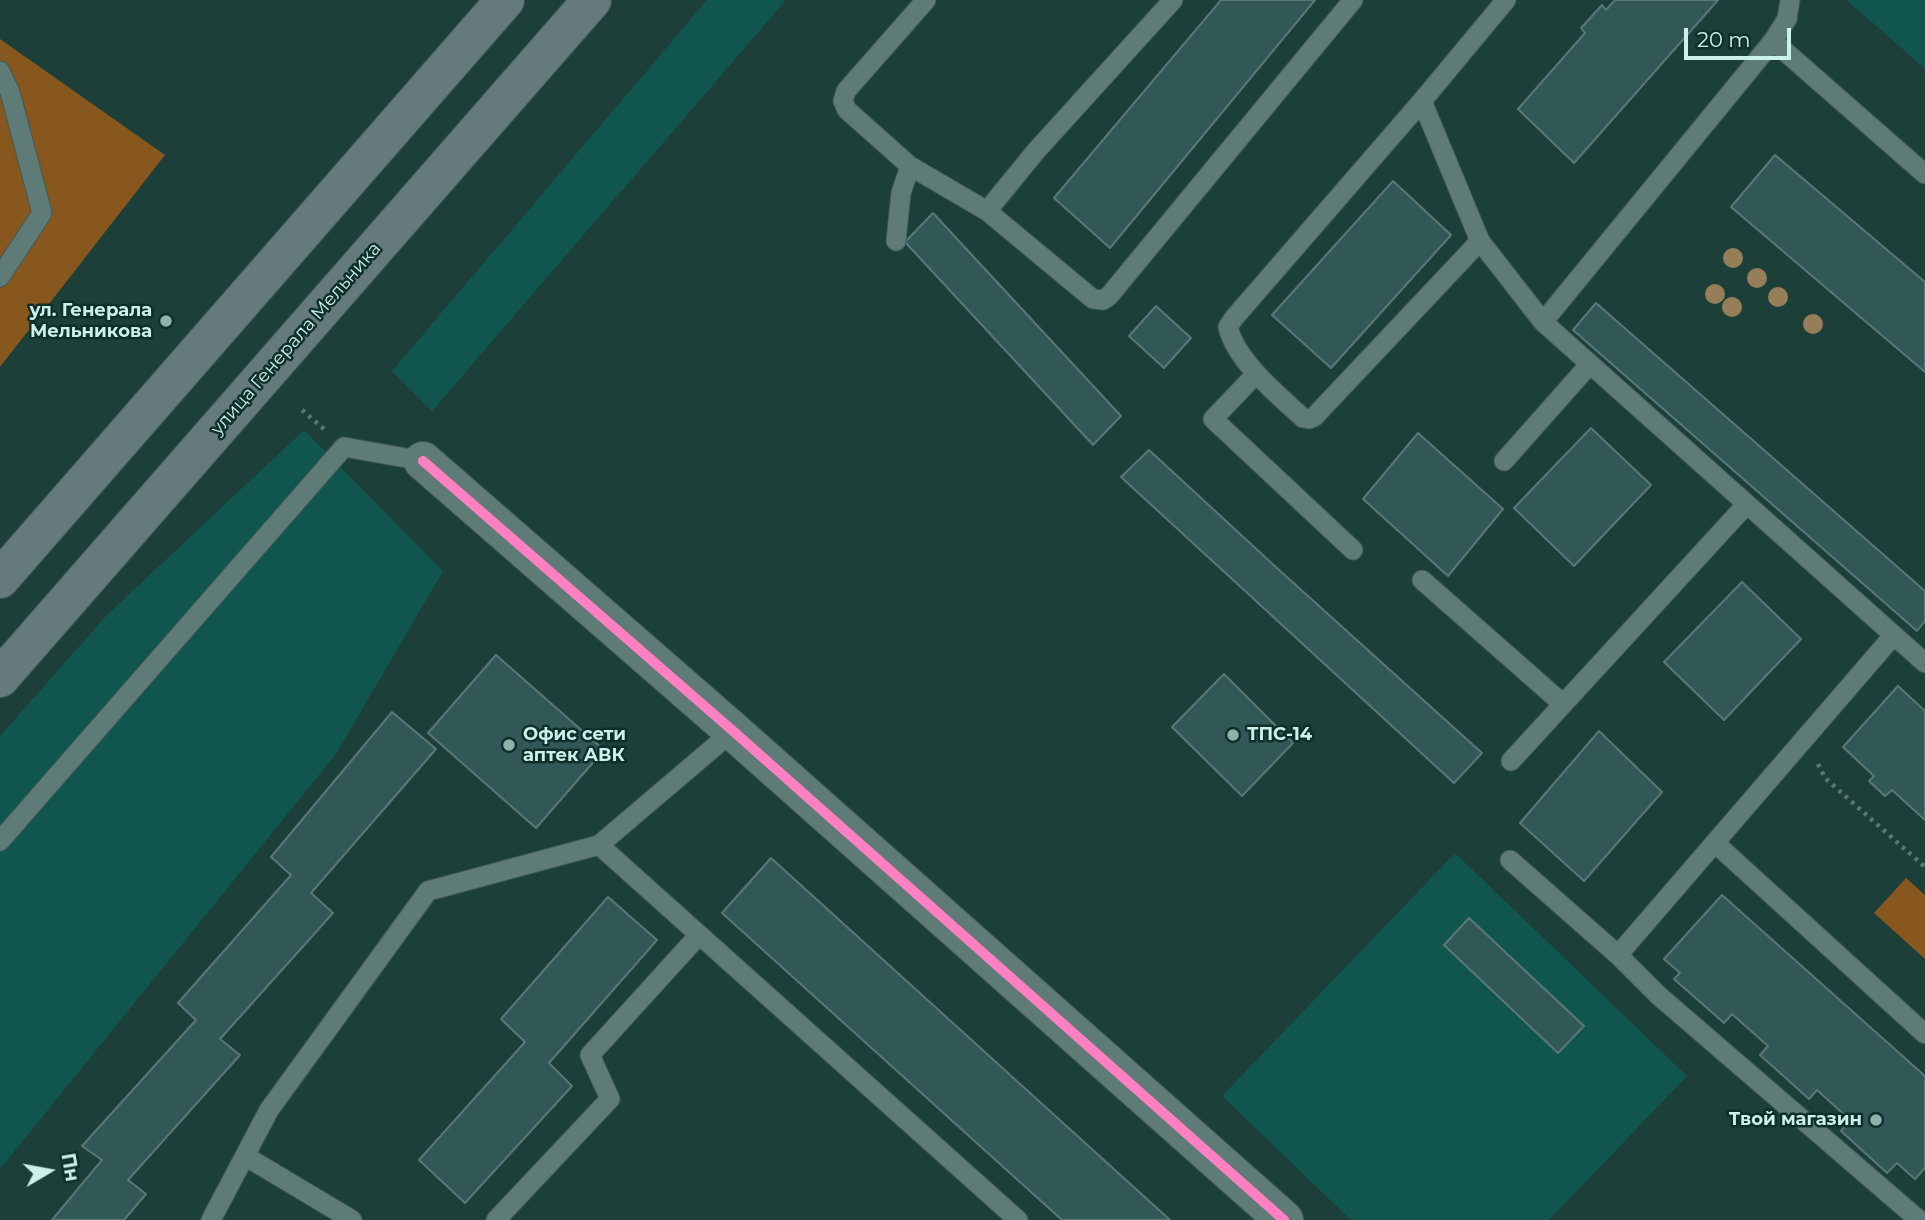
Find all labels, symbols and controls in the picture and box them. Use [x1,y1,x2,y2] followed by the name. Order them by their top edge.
[1687,14,1794,58] scale bar
[1697,27,1751,52] text: 20 m
[207,238,385,440] street label: улица Генерала Мельника
[29,300,152,342] place label: ул. Генерала Мельникова
[158,313,174,329] marker: ул. Генерала Мельникова
[523,724,626,766] place label: Офис сети аптек АВК
[1247,724,1312,746] place label: ТПС-14
[1225,727,1241,743] marker: ТПС-14
[501,737,517,753] marker: Офис сети аптек АВК
[1729,1109,1862,1131] place label: Твой магазин
[1868,1112,1884,1128] marker: Твой магазин
[14,1136,84,1206] north arrow
[56,1151,84,1183] text: Пн

